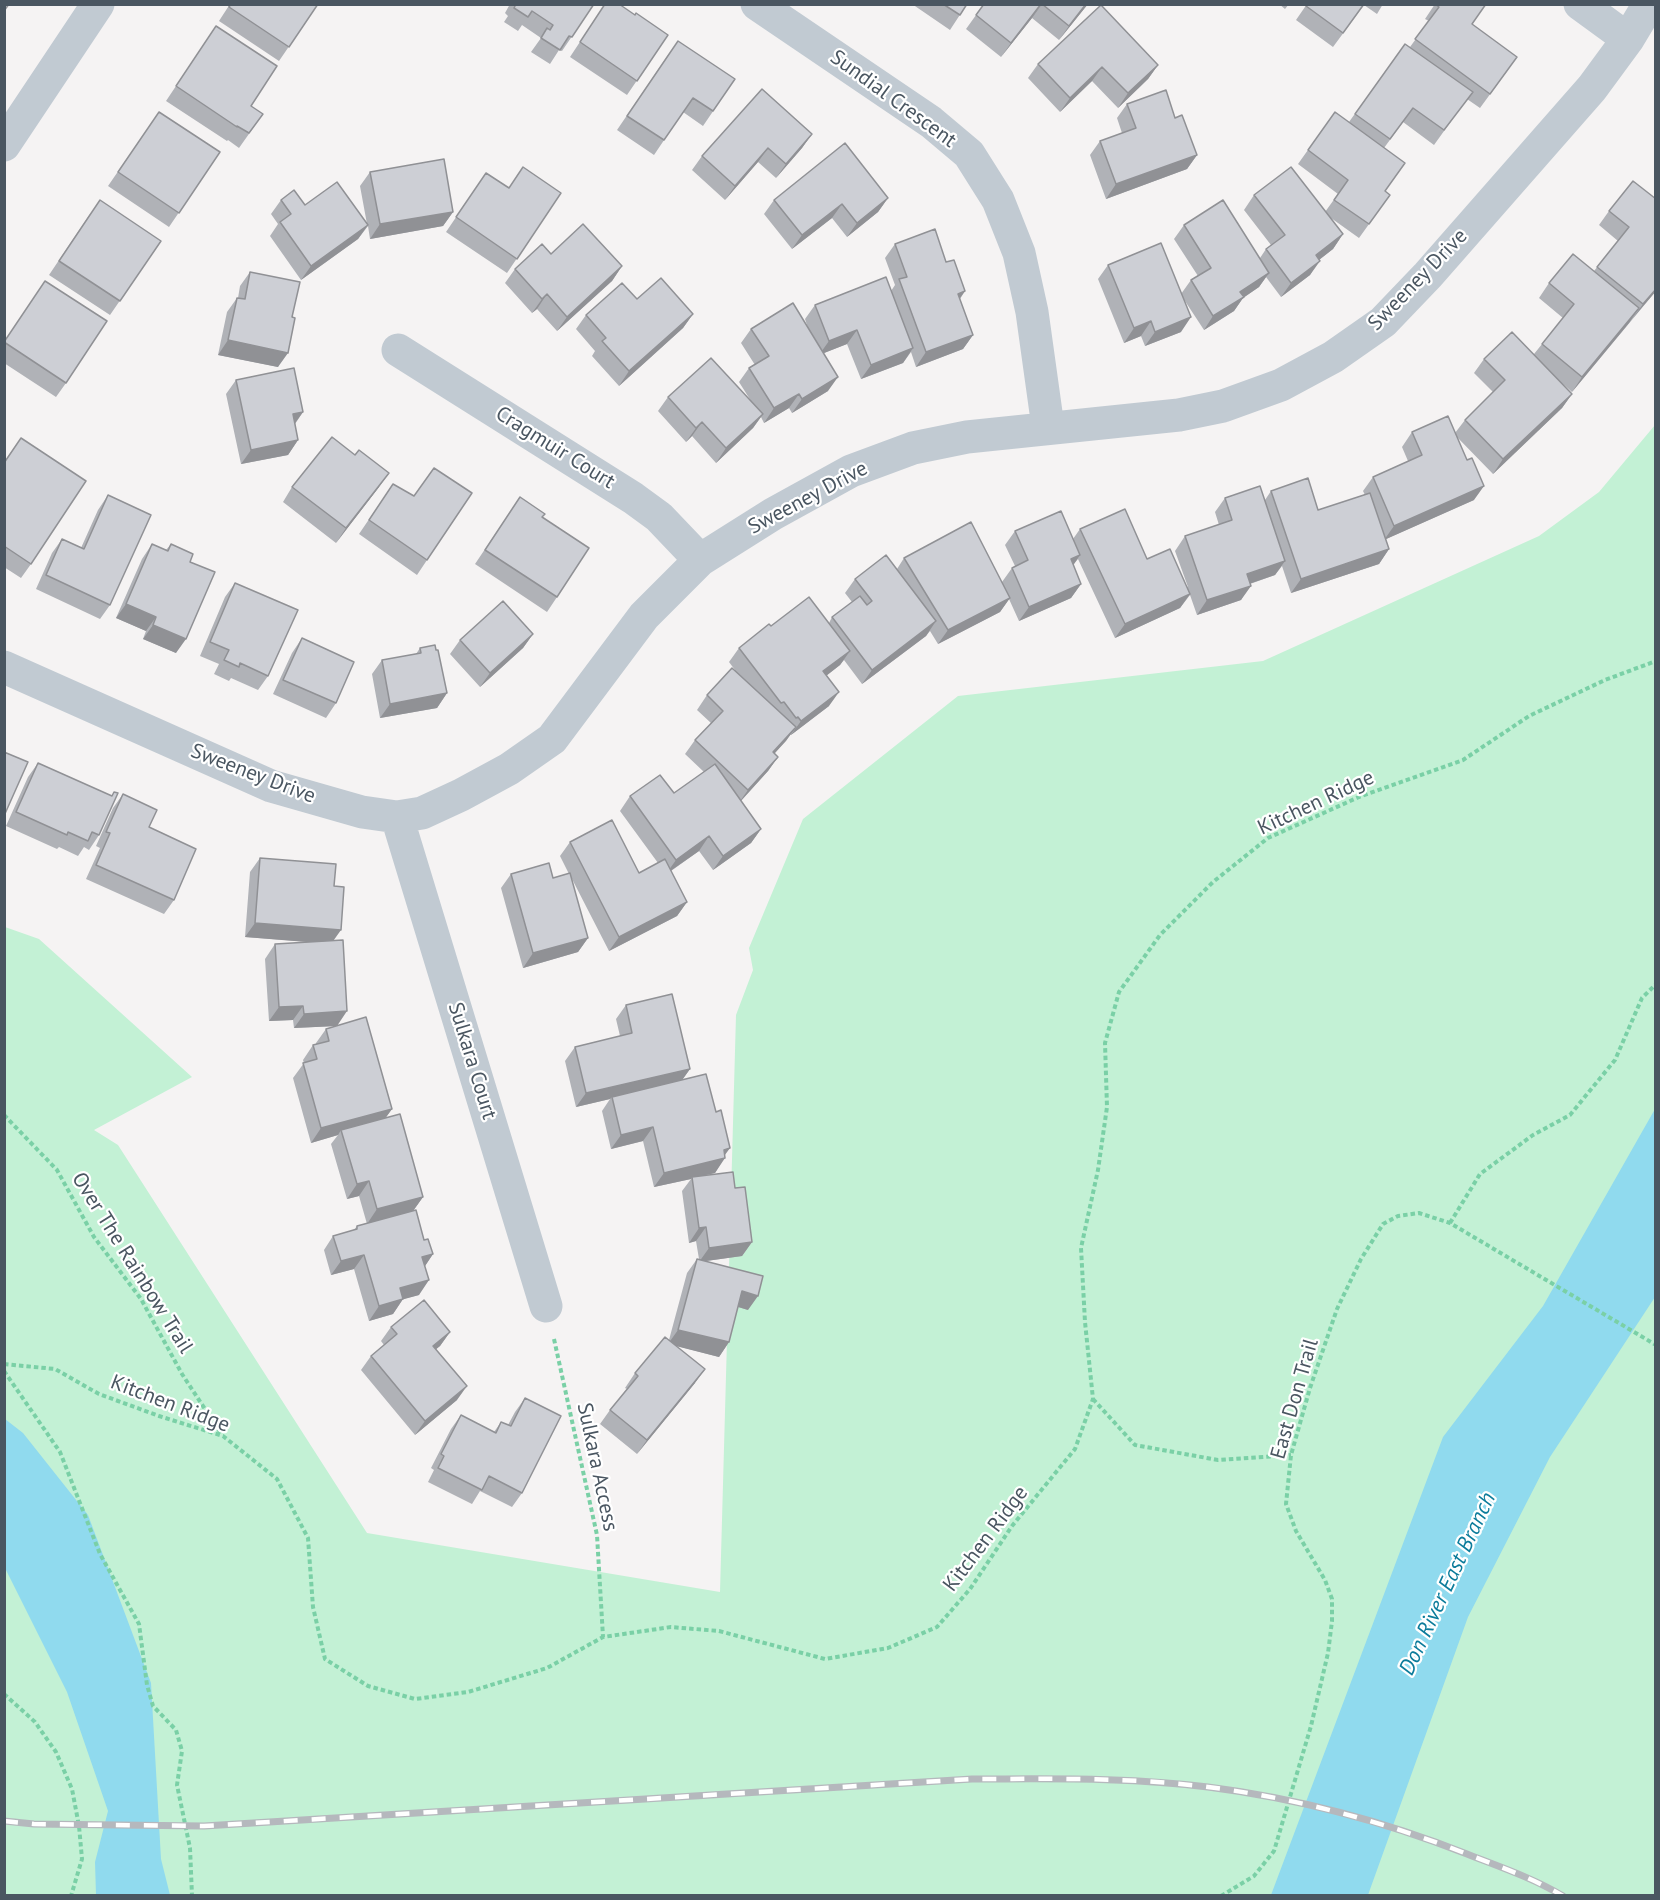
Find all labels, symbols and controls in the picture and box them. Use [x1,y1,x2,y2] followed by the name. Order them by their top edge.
[825,45,961,153] street label: Sundial Crescent
[1363,224,1473,336] street label: Sweeney Drive
[491,401,619,495] street label: Cragmuir Court
[744,456,872,540] street label: Sweeney Drive
[187,739,319,809] street label: Sweeney Drive
[1254,765,1378,841] street label: Kitchen Ridge
[442,999,502,1123] street label: Sulkara Court
[66,1168,198,1358] street label: Over The Rainbow Trail
[1266,1336,1324,1462] street label: East Don Trail
[107,1370,233,1438] street label: Kitchen Ridge
[571,1401,623,1533] street label: Sulkara Access
[938,1481,1034,1597] street label: Kitchen Ridge
[1394,1488,1502,1680] water label: Don River East Branch

